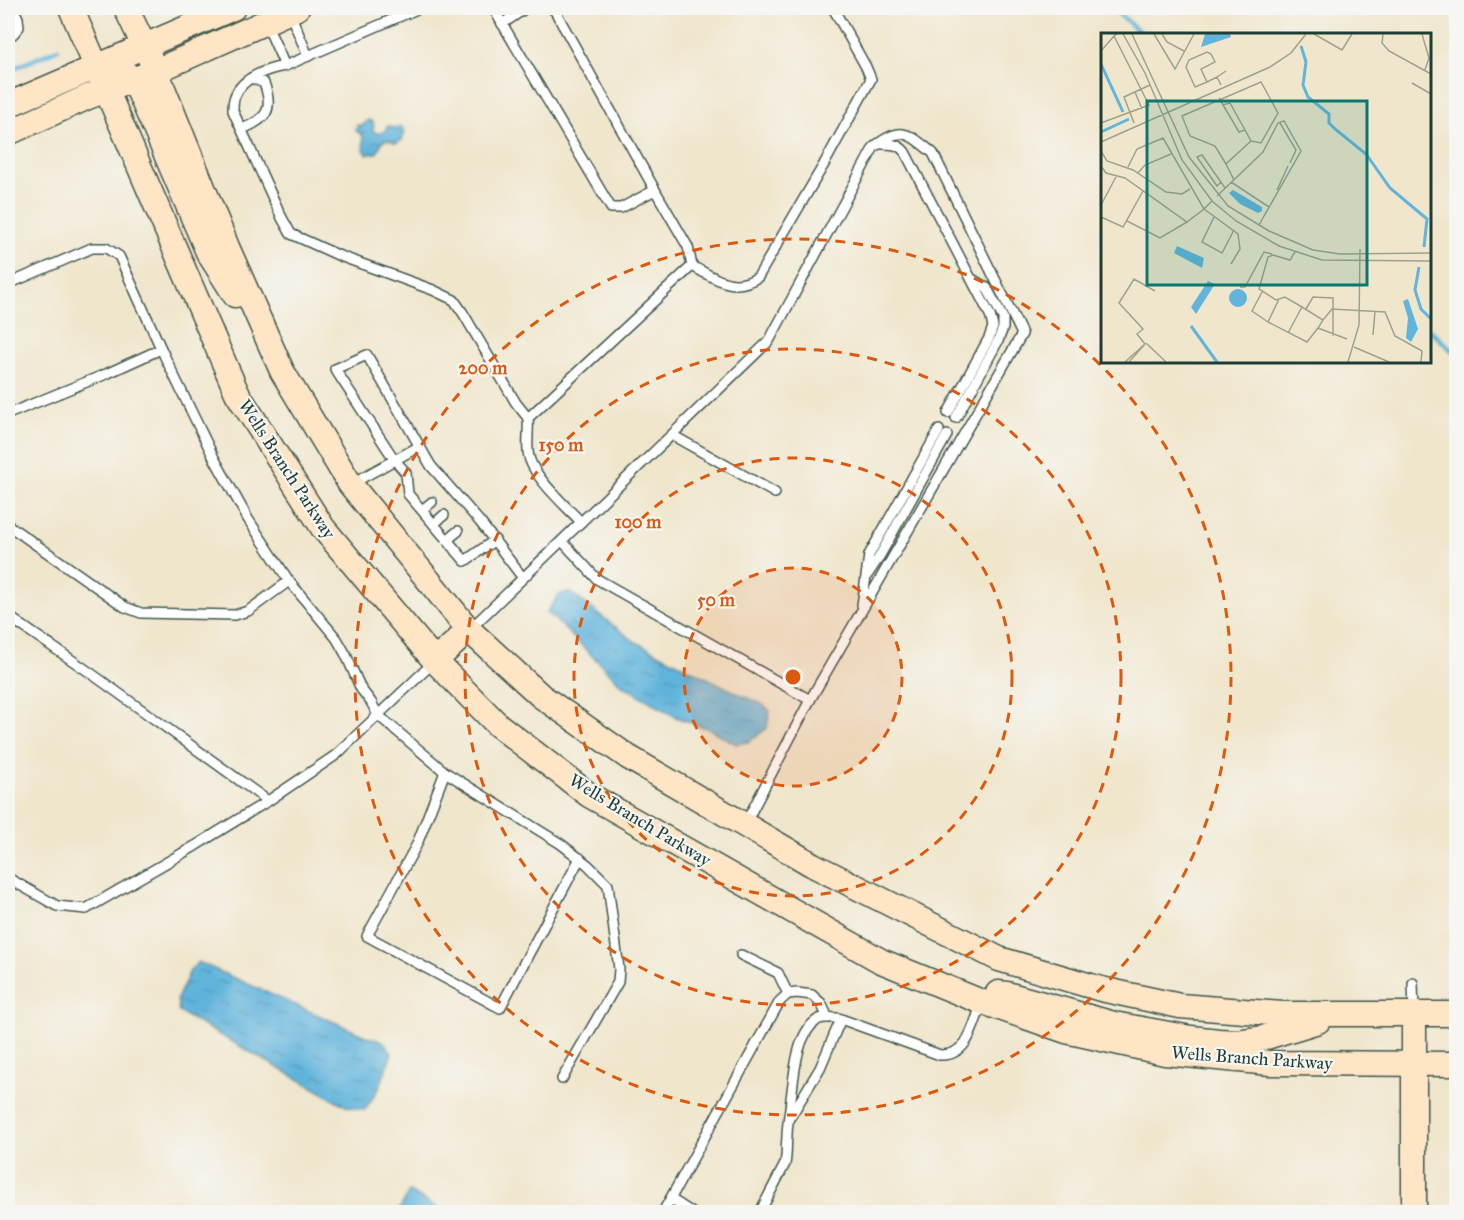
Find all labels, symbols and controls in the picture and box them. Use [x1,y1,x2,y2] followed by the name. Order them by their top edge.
[1101,33,1431,363] inset map
[459,357,508,379] text: 200 m
[234,395,341,543] street label: Wells Branch Parkway
[539,434,584,456] text: 150 m
[615,511,662,533] text: 100 m
[697,589,736,611] text: 50 m
[783,667,803,687] centre of rings
[565,769,715,871] street label: Wells Branch Parkway
[1171,1041,1334,1075] street label: Wells Branch Parkway

